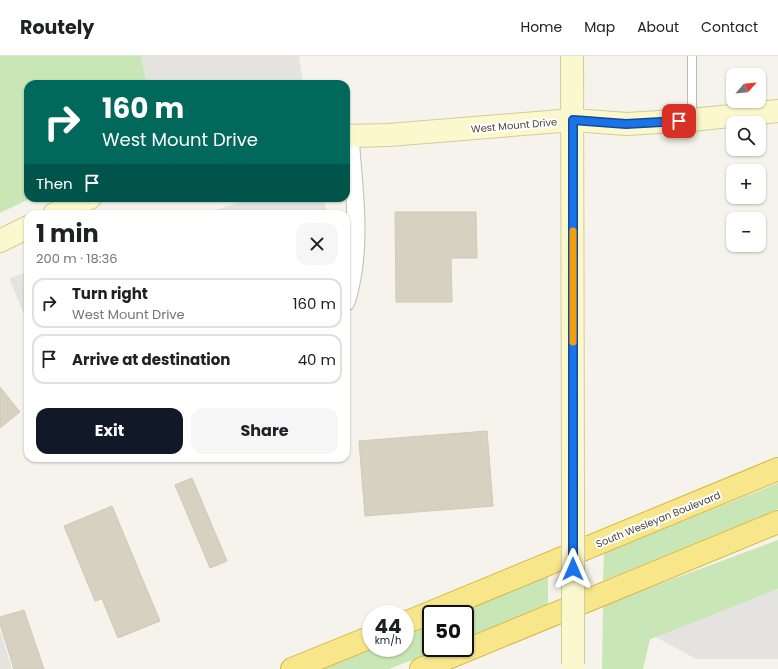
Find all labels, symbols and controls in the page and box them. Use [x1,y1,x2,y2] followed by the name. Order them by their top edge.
[20,14,94,41] text: Routely
[520,17,562,37] text: Home
[584,17,615,37] text: Map
[637,17,679,37] text: About
[701,17,758,37] text: Contact
[726,68,766,108] north arrow
[726,68,766,252] map controls
[102,89,184,128] text: 160 m
[36,96,88,148] icon: right
[662,104,696,138] pin
[668,110,690,132] icon: arrive
[470,114,558,137] street label: West Mount Drive
[726,116,766,156] button: search
[102,127,258,152] text: West Mount Drive
[726,164,766,204] button: +
[81,172,103,194] icon: arrive
[36,173,73,194] text: Then
[726,212,766,252] button: −
[36,217,99,250] text: 1 min
[296,223,338,265] button: close
[36,249,117,268] text: 200 m · 18:36
[72,283,148,304] text: Turn right
[38,292,60,314] icon: right
[293,293,336,314] text: 160 m
[72,305,185,324] text: West Mount Drive
[38,348,60,370] icon: arrive
[72,349,230,370] text: Arrive at destination
[298,349,336,370] text: 40 m
[36,408,183,454] button: Exit
[191,408,338,454] button: Share
[594,488,723,551] street label: South Wesleyan Boulevard
[552,548,594,590] position arrow
[422,605,474,657] speed limit sign: 50
[374,612,402,640] text: 44
[375,633,401,648] text: km/h

